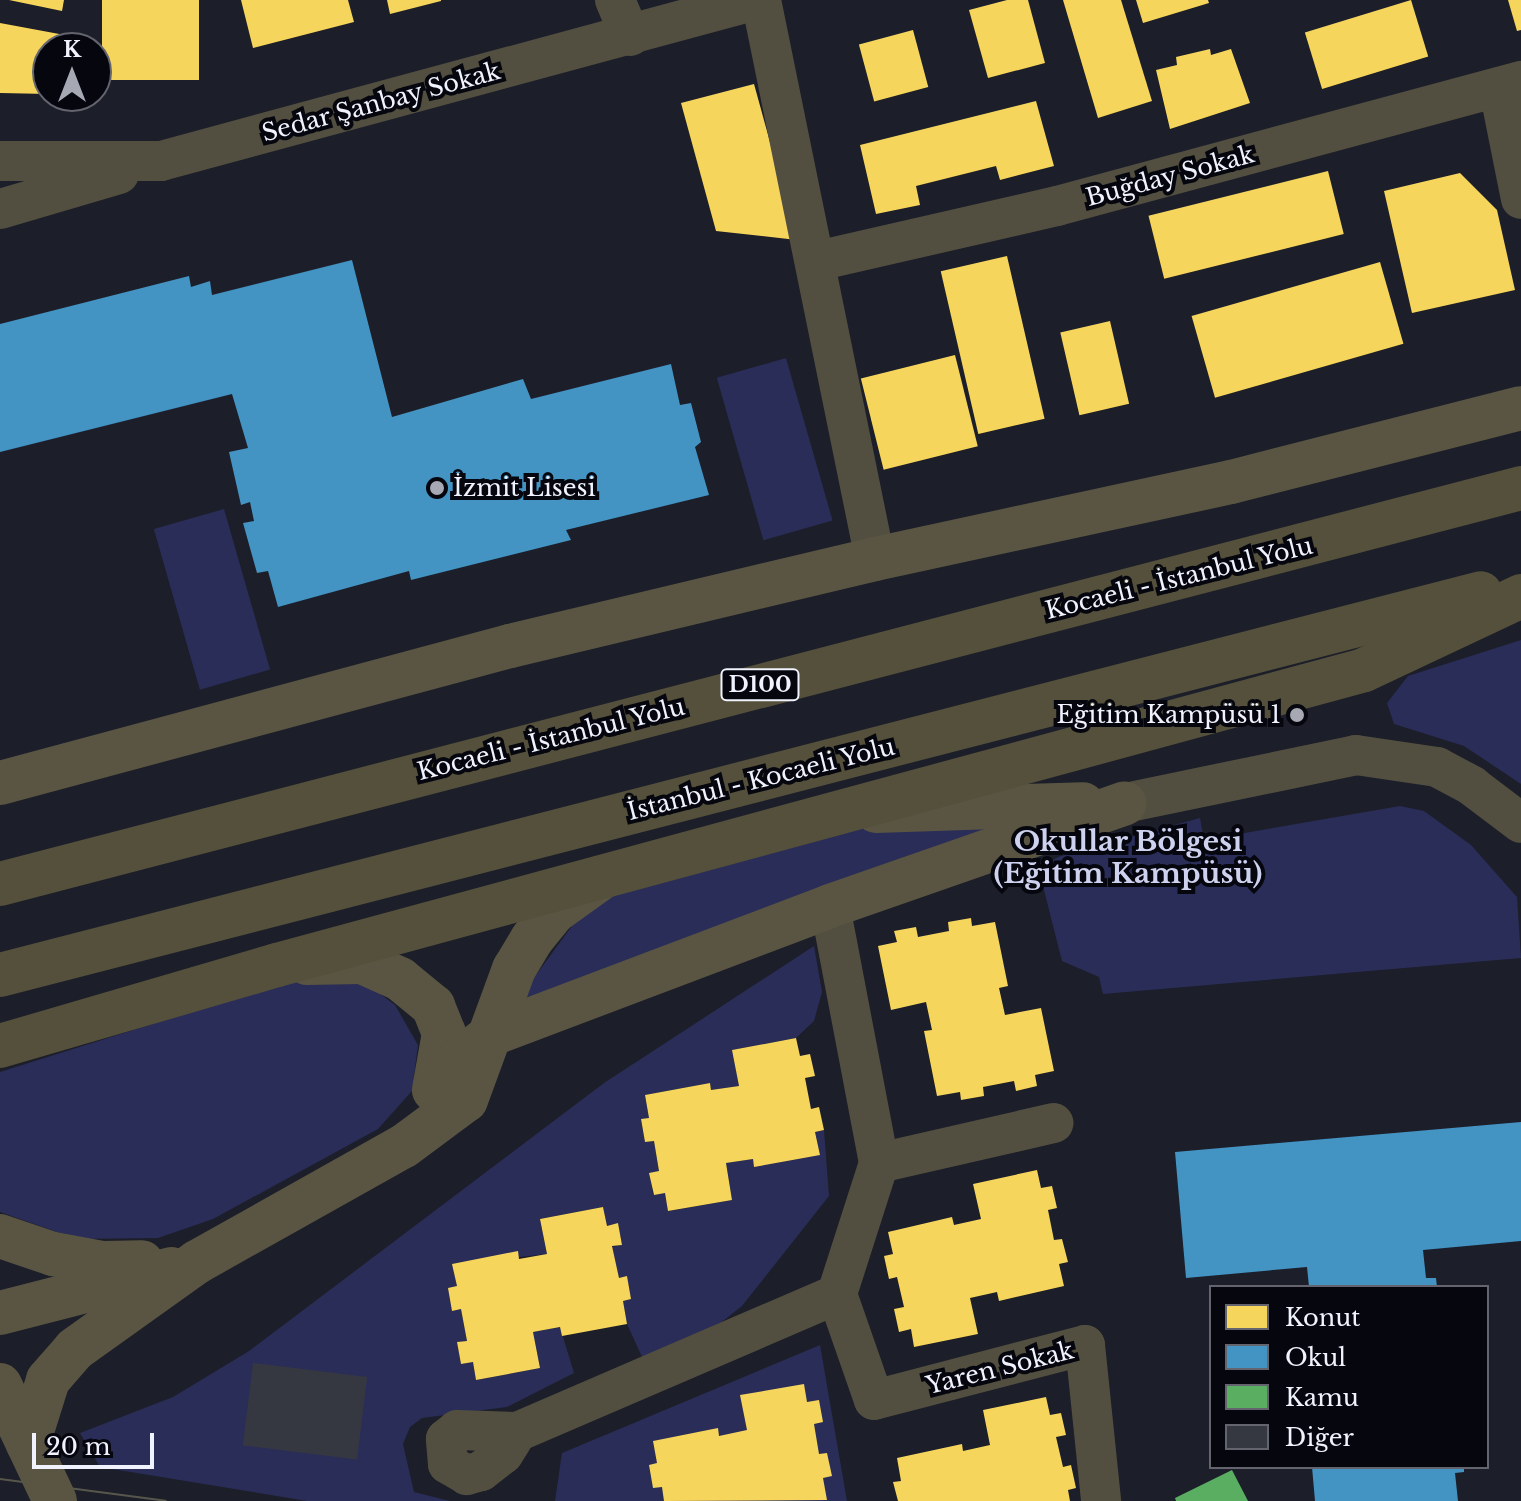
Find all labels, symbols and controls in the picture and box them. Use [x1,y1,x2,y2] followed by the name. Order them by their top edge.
[32,32,112,112] north arrow
[63,36,81,63] text: K
[258,56,504,148] street label: Sedar Şanbay Sokak
[1082,140,1258,212] street label: Buğday Sokak
[453,474,596,502] place label: İzmit Lisesi
[428,479,446,497] marker: İzmit Lisesi
[1042,531,1316,625] street label: Kocaeli - İstanbul Yolu
[720,667,800,703] road number: D100
[414,692,688,786] street label: Kocaeli - İstanbul Yolu
[1056,701,1281,729] place label: Eğitim Kampüsü 1
[1288,706,1306,724] marker: Eğitim Kampüsü 1
[624,732,898,826] street label: İstanbul - Kocaeli Yolu
[994,825,1262,891] district label: Okullar Bölgesi (Eğitim Kampüsü)
[1209,1285,1489,1469] legend
[1285,1303,1360,1332] text: Konut
[923,1336,1077,1400] street label: Yaren Sokak
[1285,1343,1346,1372] text: Okul
[1285,1383,1359,1412] text: Kamu
[36,1417,158,1467] scale bar
[1285,1423,1354,1452] text: Diğer
[46,1432,111,1461] text: 20 m

